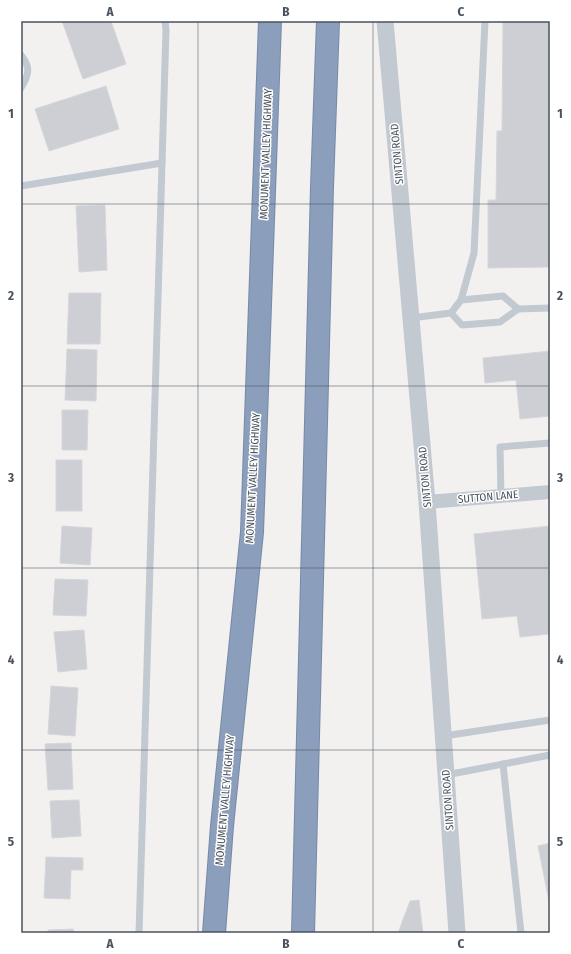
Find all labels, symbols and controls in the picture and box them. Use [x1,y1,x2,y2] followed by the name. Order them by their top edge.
[105,4,114,19] text: A
[282,4,290,19] text: B
[458,4,465,19] text: C
[257,88,275,220] street label: MONUMENT VALLEY HIGHWAY
[8,106,14,121] text: 1
[557,106,563,121] text: 1
[388,123,406,185] street label: SINTON ROAD
[7,288,14,303] text: 2
[556,288,563,303] text: 2
[243,412,263,544] street label: MONUMENT VALLEY HIGHWAY
[416,446,434,508] street label: SINTON ROAD
[7,470,14,485] text: 3
[556,470,563,485] text: 3
[457,488,519,506] street label: SUTTON LANE
[8,652,15,667] text: 4
[557,652,564,667] text: 4
[213,734,237,866] street label: MONUMENT VALLEY HIGHWAY
[439,769,457,831] street label: SINTON ROAD
[8,834,14,849] text: 5
[557,834,563,849] text: 5
[105,936,114,951] text: A
[282,936,290,951] text: B
[458,936,465,951] text: C

